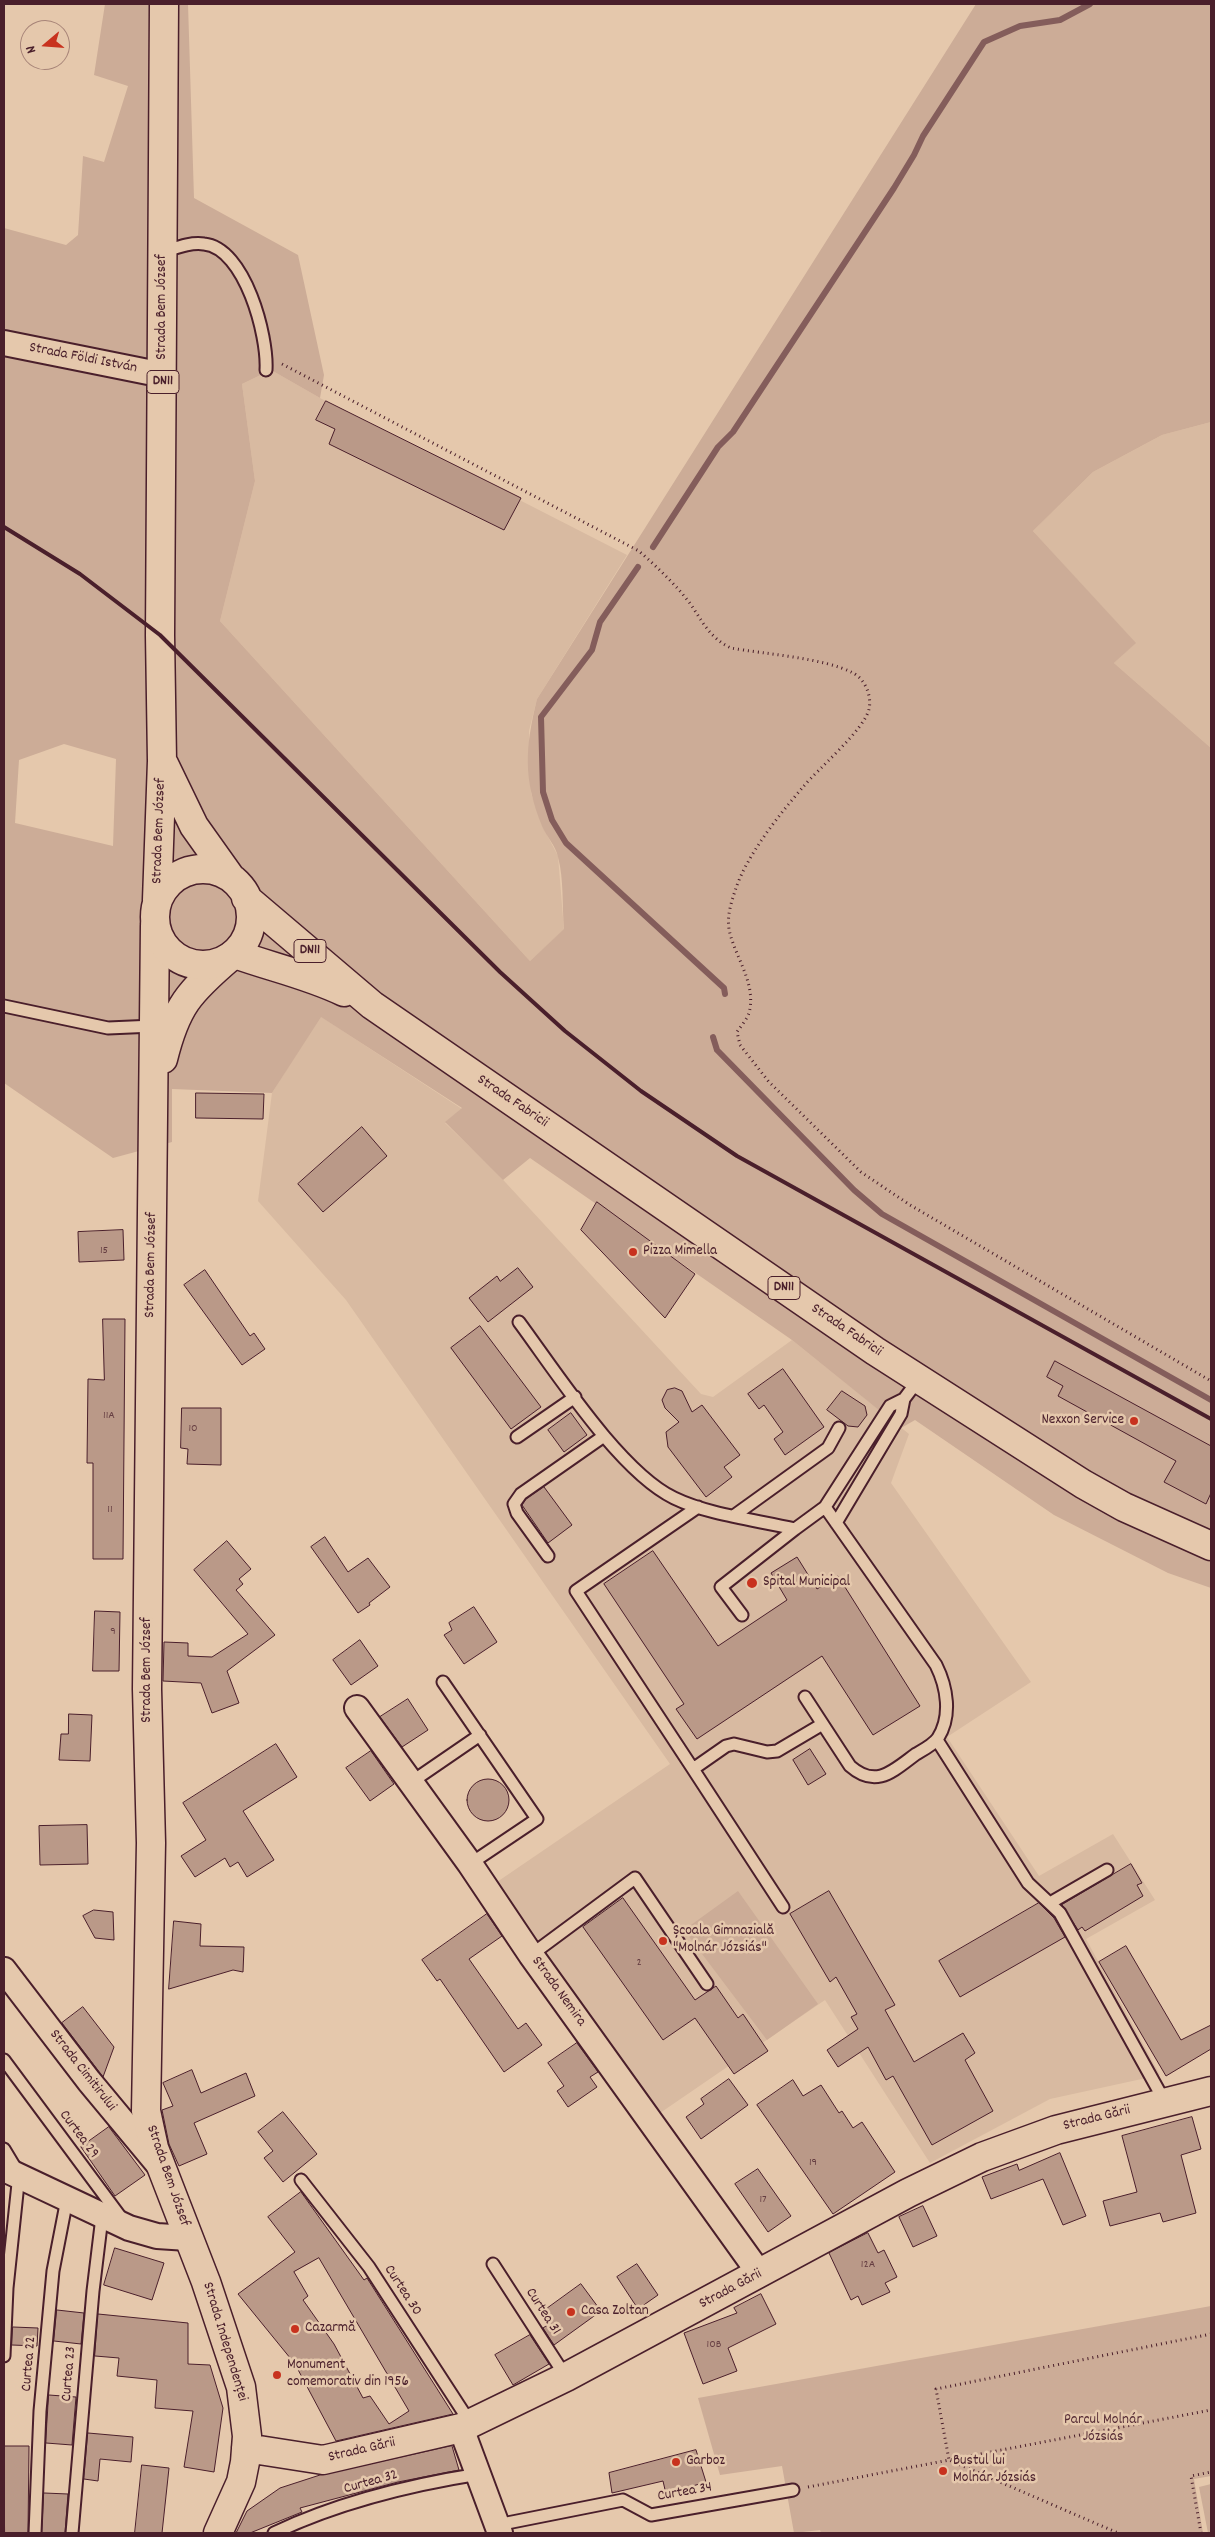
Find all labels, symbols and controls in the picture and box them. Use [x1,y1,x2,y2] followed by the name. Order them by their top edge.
[20,20,70,70] north arrow
[21,43,42,56] text: N
[154,254,172,360] street label: Strada Bem József
[28,340,138,378] street label: Strada Földi István
[147,371,179,394] road number: DN11
[149,778,171,884] street label: Strada Bem József
[294,939,326,962] road number: DN11
[473,1072,551,1132] street label: Strada Fabricii
[142,1212,162,1318] street label: Strada Bem József
[643,1243,717,1261] place label: Pizza Mimella
[100,1244,108,1258] house number: 15
[627,1246,639,1258] marker: Pizza Mimella
[768,1276,800,1300] road number: DN11
[807,1301,885,1361] street label: Strada Fabricii
[103,1409,115,1423] house number: 11A
[1041,1412,1124,1430] place label: Nexxon Service
[1128,1415,1140,1427] marker: Nexxon Service
[188,1422,198,1436] house number: 10
[107,1503,113,1517] house number: 11
[763,1574,850,1592] place label: Spital Municipal
[745,1576,759,1590] marker: Spital Municipal
[139,1617,157,1723] street label: Strada Bem József
[110,1625,116,1639] house number: 9
[673,1923,774,1958] place label: Școala Gimnazială "Molnár Józsiás"
[657,1935,669,1947] marker: Școala Gimnazială "Molnár Józsiás"
[527,1954,589,2030] street label: Strada Nemira
[636,1956,642,1970] house number: 2
[45,2027,119,2115] street label: Strada Cimitirului
[1062,2102,1132,2136] street label: Strada Gării
[54,2107,102,2163] street label: Curtea 29
[141,2123,193,2229] street label: Strada Bem József
[809,2156,817,2170] house number: 19
[759,2193,767,2207] house number: 17
[861,2258,875,2272] house number: 12A
[379,2262,425,2320] street label: Curtea 30
[697,2266,765,2314] street label: Strada Gării
[197,2280,251,2404] street label: Strada Independenței
[520,2285,564,2339] street label: Curtea 31
[581,2303,649,2321] place label: Casa Zoltan
[565,2306,577,2318] marker: Casa Zoltan
[305,2320,356,2338] place label: Cazarmă
[289,2323,301,2335] marker: Cazarmă
[19,2336,41,2392] street label: Curtea 22
[707,2338,721,2352] house number: 10B
[59,2346,81,2402] street label: Curtea 23
[287,2357,409,2392] place label: Monument comemorativ din 1956
[271,2369,283,2381] marker: Monument comemorativ din 1956
[1064,2412,1142,2447] park label: Parcul Molnár Józsiás
[327,2435,397,2467] street label: Strada Gării
[686,2453,725,2471] place label: Garboz
[953,2453,1036,2488] place label: Bustul lui Molnár Józsiás
[670,2456,682,2468] marker: Garboz
[937,2465,949,2477] marker: Bustul lui Molnár Józsiás
[342,2467,400,2499] street label: Curtea 32
[656,2479,714,2507] street label: Curtea 34

